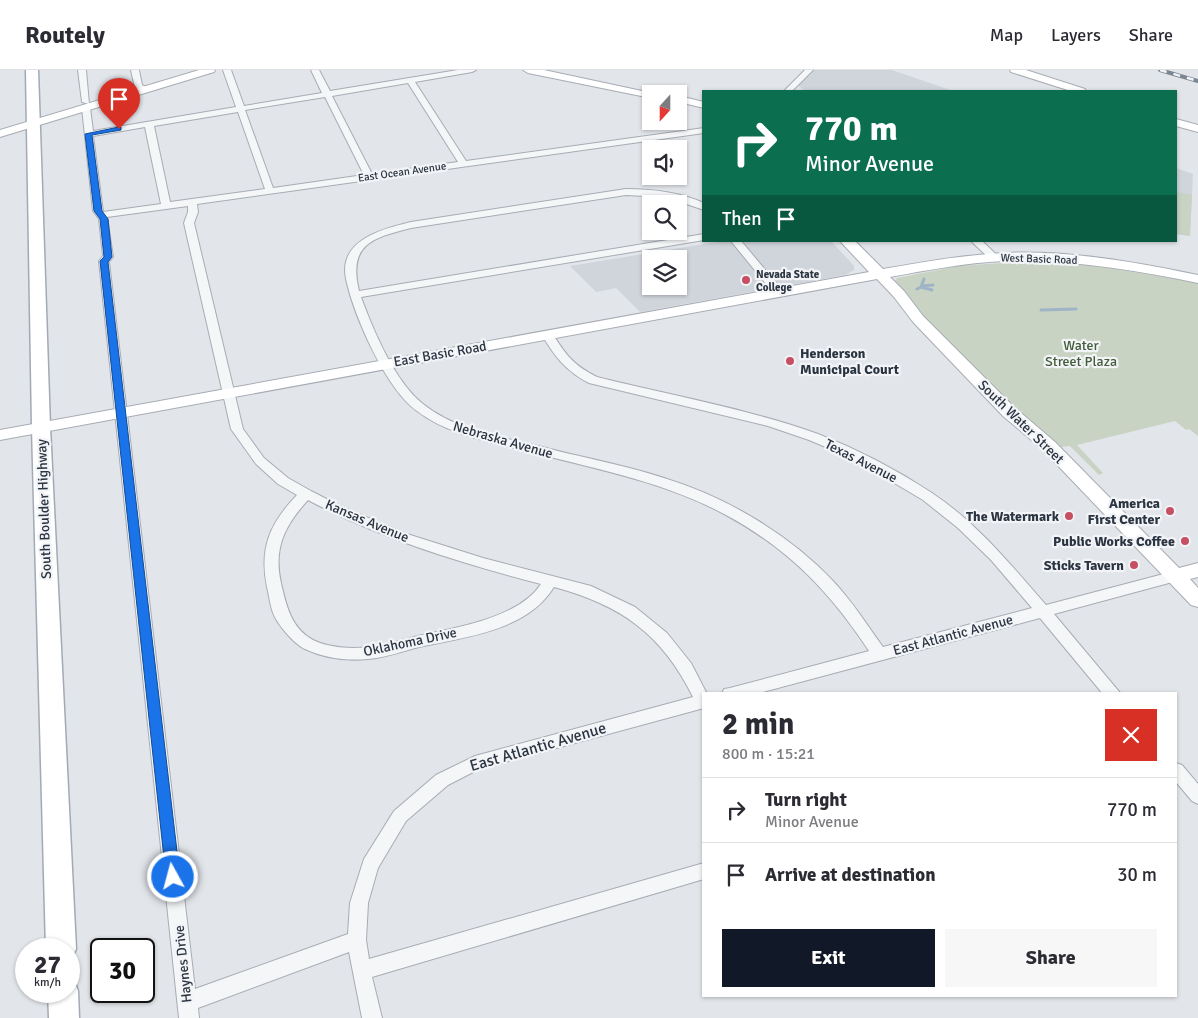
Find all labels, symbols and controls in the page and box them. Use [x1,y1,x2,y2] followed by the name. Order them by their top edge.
[25,20,105,50] text: Routely
[990,24,1023,46] text: Map
[1051,24,1101,46] text: Layers
[1129,24,1173,46] text: Share
[98,78,140,129] pin
[105,85,133,113] icon: arrive
[642,85,688,130] north arrow
[642,85,687,295] map controls
[805,107,898,150] text: 770 m
[722,110,787,175] icon: right
[642,140,687,185] button: sound
[805,150,934,177] text: Minor Avenue
[357,159,447,185] street label: East Ocean Avenue
[642,195,687,240] button: search
[772,205,800,233] icon: arrive
[722,207,762,231] text: Then
[642,250,687,295] button: layers
[1000,251,1078,267] street label: West Basic Road
[756,268,820,294] place label: Nevada State College
[740,274,752,286] marker: Nevada State College
[392,337,488,371] street label: East Basic Road
[1045,337,1117,370] park label: Water Street Plaza
[800,345,900,378] place label: Henderson Municipal Court
[784,355,796,367] marker: Henderson Municipal Court
[974,377,1068,467] street label: South Water Street
[451,418,555,462] street label: Nebraska Avenue
[822,435,900,487] street label: Texas Avenue
[33,438,55,579] street label: South Boulder Highway
[1088,495,1160,528] place label: America First Center
[323,496,411,546] street label: Kansas Avenue
[1164,505,1176,517] marker: America First Center
[966,508,1060,525] place label: The Watermark
[1063,510,1075,522] marker: The Watermark
[1053,533,1175,550] place label: Public Works Coffee
[1179,535,1191,547] marker: Public Works Coffee
[1044,557,1124,574] place label: Sticks Tavern
[1128,559,1140,571] marker: Sticks Tavern
[891,611,1015,659] street label: East Atlantic Avenue
[362,624,458,660] street label: Oklahoma Drive
[722,706,794,743] text: 2 min
[1105,709,1157,761] button: close
[467,718,609,776] street label: East Atlantic Avenue
[722,744,815,764] text: 800 m · 15:21
[765,788,847,812] text: Turn right
[722,796,750,824] icon: right
[1107,798,1157,822] text: 770 m
[765,812,859,832] text: Minor Avenue
[146,850,198,902] position arrow
[722,861,750,889] icon: arrive
[765,863,936,887] text: Arrive at destination
[1117,863,1157,887] text: 30 m
[170,924,196,1004] street label: Haynes Drive
[722,929,935,987] button: Exit
[945,929,1157,987] button: Share
[90,938,155,1003] speed limit sign: 30
[34,949,61,980] text: 27
[34,975,61,990] text: km/h

